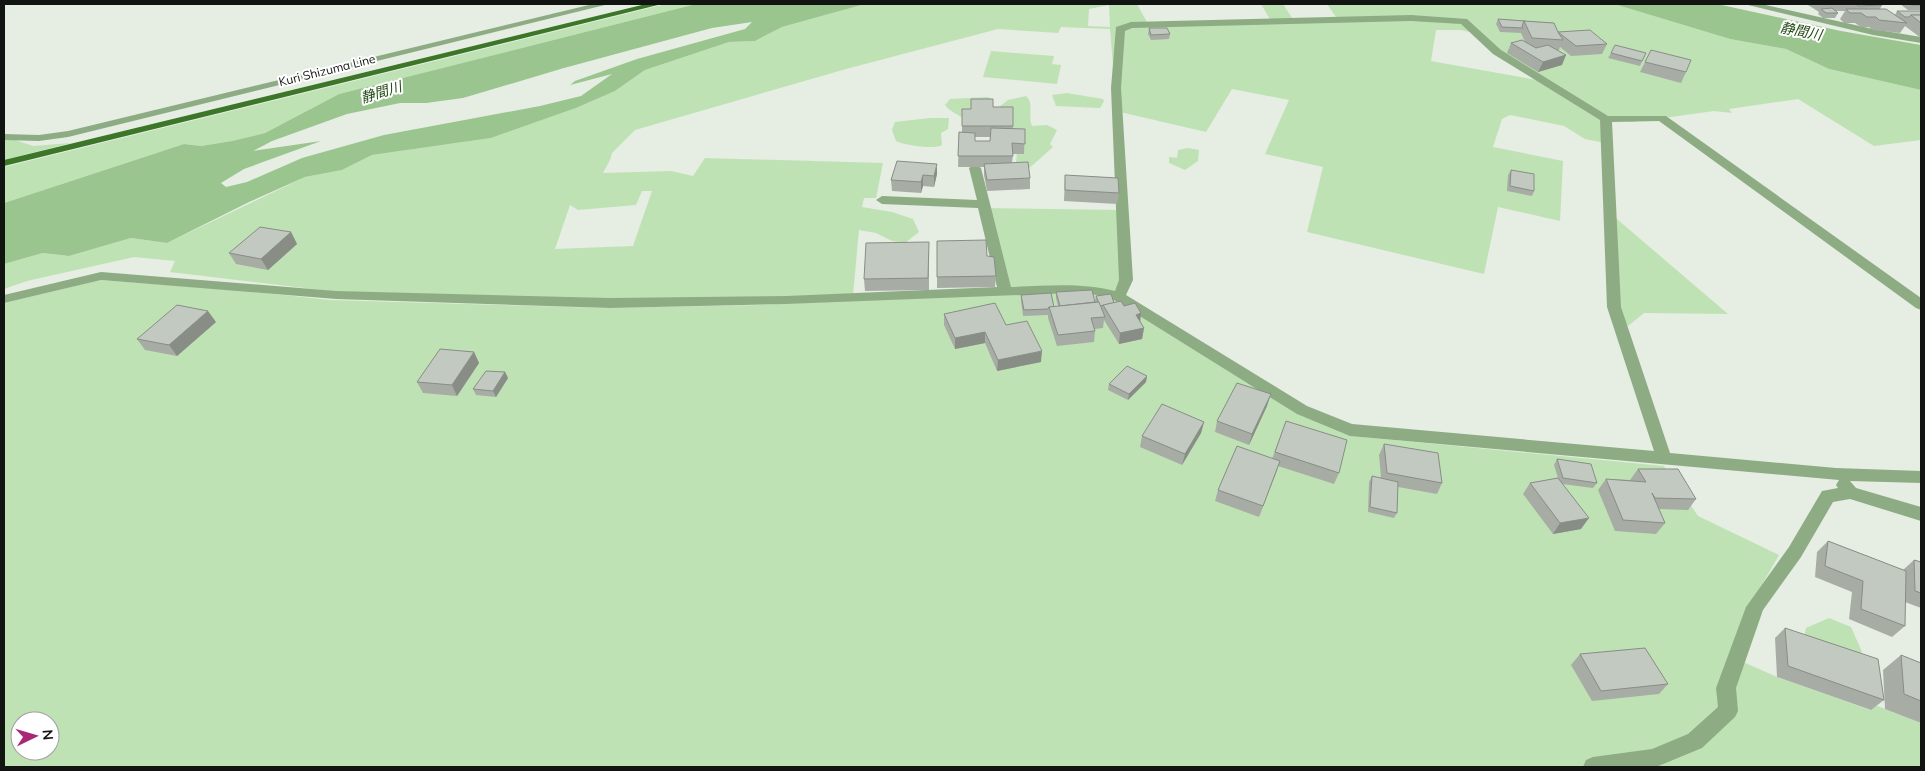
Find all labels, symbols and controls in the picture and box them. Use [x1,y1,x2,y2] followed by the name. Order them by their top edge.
[1779,18,1825,44] water label: 静間川
[277,51,377,89] street label: Kuri Shizuma Line
[358,77,406,107] water label: 静間川
[10,711,60,761] north arrow
[39,729,57,741] text: N

